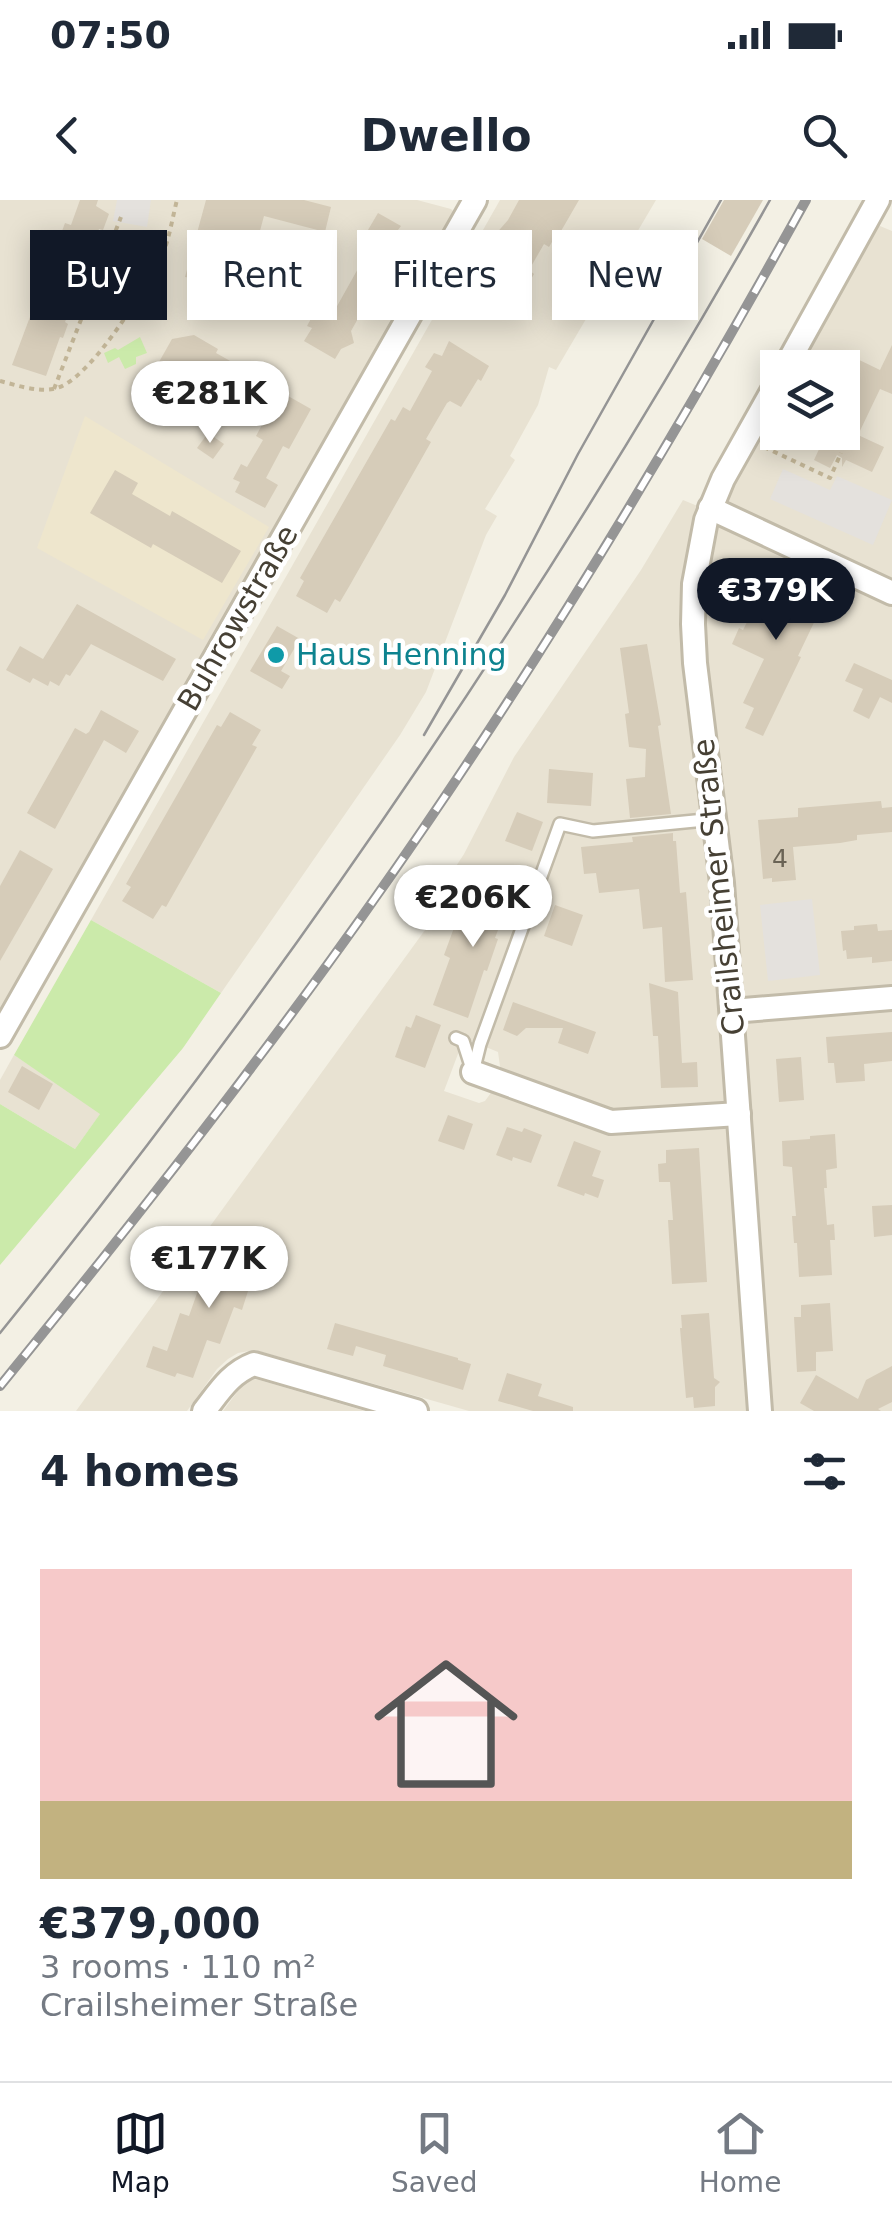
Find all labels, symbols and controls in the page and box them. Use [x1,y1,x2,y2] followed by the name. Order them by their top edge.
[50,13,171,57] text: 07:50
[40,108,95,163] icon: back
[797,108,852,163] icon: search
[360,109,532,162] text: Dwello
[30,230,167,320] chip: Buy
[187,230,337,320] chip: Rent
[357,230,532,320] chip: Filters
[552,230,698,320] chip: New
[760,350,860,450] map controls
[760,350,860,450] button: layers
[140,361,280,446] pin: €281K
[153,374,267,412] text: €281K
[170,519,305,717] street label: Buhrowstraße
[706,558,846,643] pin: €379K
[719,571,833,609] text: €379K
[296,637,507,672] place label: Haus Henning
[265,644,287,666] marker: Haus Henning
[686,737,751,1037] street label: Crailsheimer Straße
[772,844,788,873] house number: 4
[403,865,543,950] pin: €206K
[416,878,530,916] text: €206K
[139,1226,279,1311] pin: €177K
[152,1239,266,1277] text: €177K
[797,1444,852,1499] icon: filters
[40,1447,240,1496] text: 4 homes
[356,1634,536,1814] icon: home
[40,1899,261,1948] text: €379,000
[40,1948,316,1986] text: 3 rooms · 110 m²
[40,1986,358,2024] text: Crailsheimer Straße
[111,2106,170,2199] tab: Map
[391,2106,477,2199] tab: Saved
[699,2106,781,2199] tab: Home

